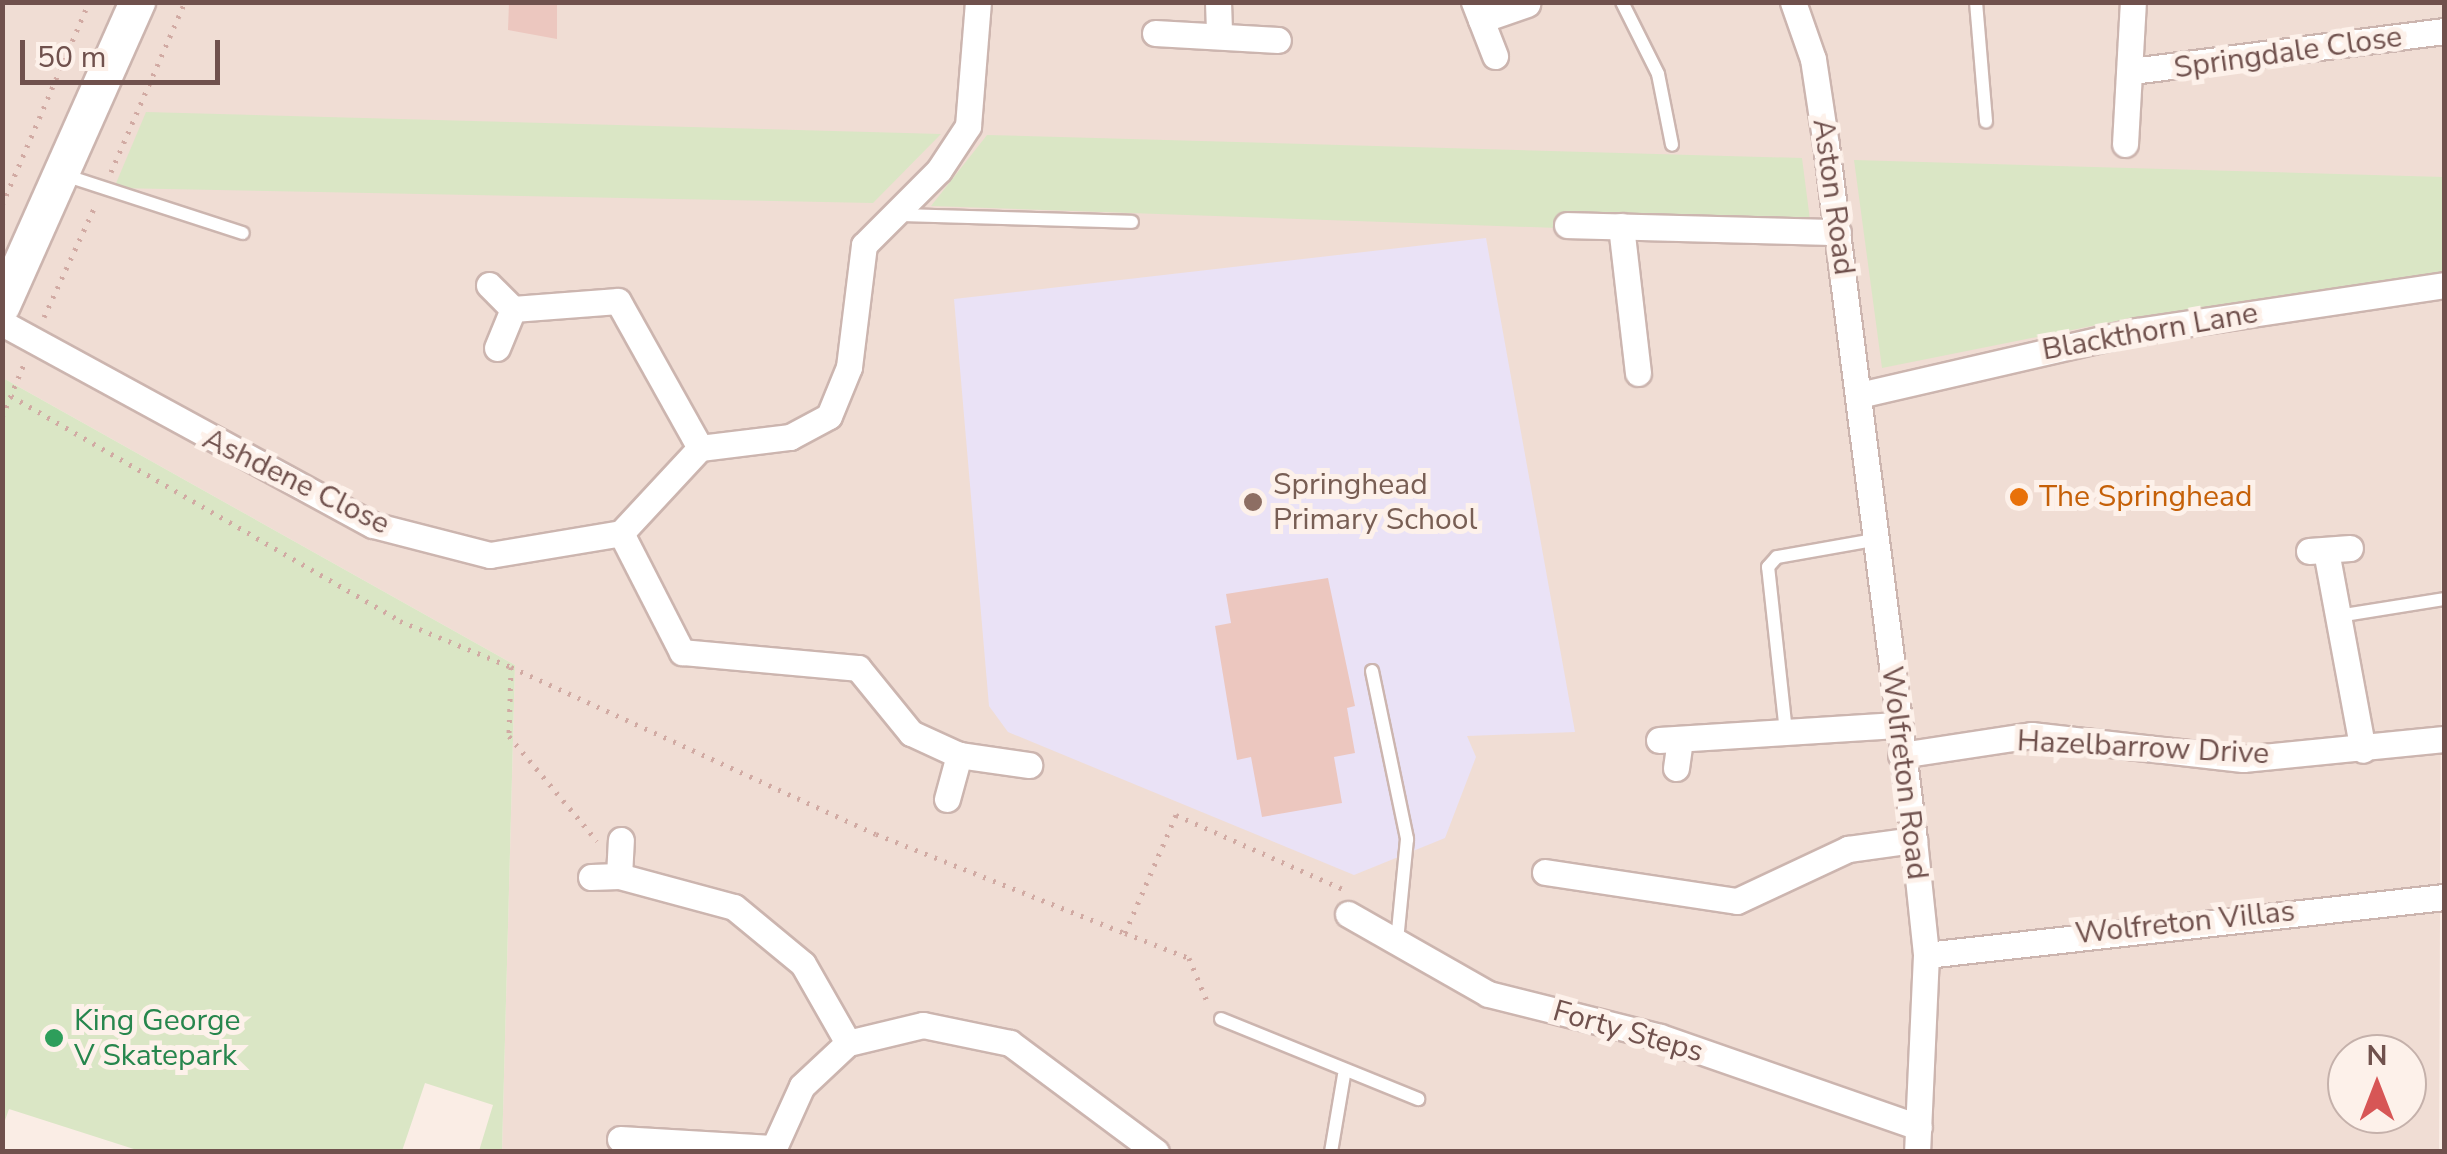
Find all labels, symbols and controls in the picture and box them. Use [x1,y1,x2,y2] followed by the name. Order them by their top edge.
[2172,19,2404,87] street label: Springdale Close
[25,20,225,82] scale bar
[37,37,106,78] text: 50 m
[1804,116,1862,278] street label: Aston Road
[2039,295,2261,369] street label: Blackthorn Lane
[197,421,395,543] street label: Ashdene Close
[1273,467,1477,538] place label: Springhead Primary School
[2039,479,2252,515] place label: The Springhead
[2008,486,2030,508] marker: The Springhead
[1242,491,1264,513] marker: Springhead Primary School
[1873,664,1935,882] street label: Wolfreton Road
[2016,723,2270,773] street label: Hazelbarrow Drive
[2073,894,2297,952] street label: Wolfreton Villas
[1549,993,1707,1071] street label: Forty Steps
[74,1003,241,1074] place label: King George V Skatepark
[43,1027,65,1049] marker: King George V Skatepark
[2327,1034,2427,1134] north arrow
[2367,1037,2387,1075] text: N

